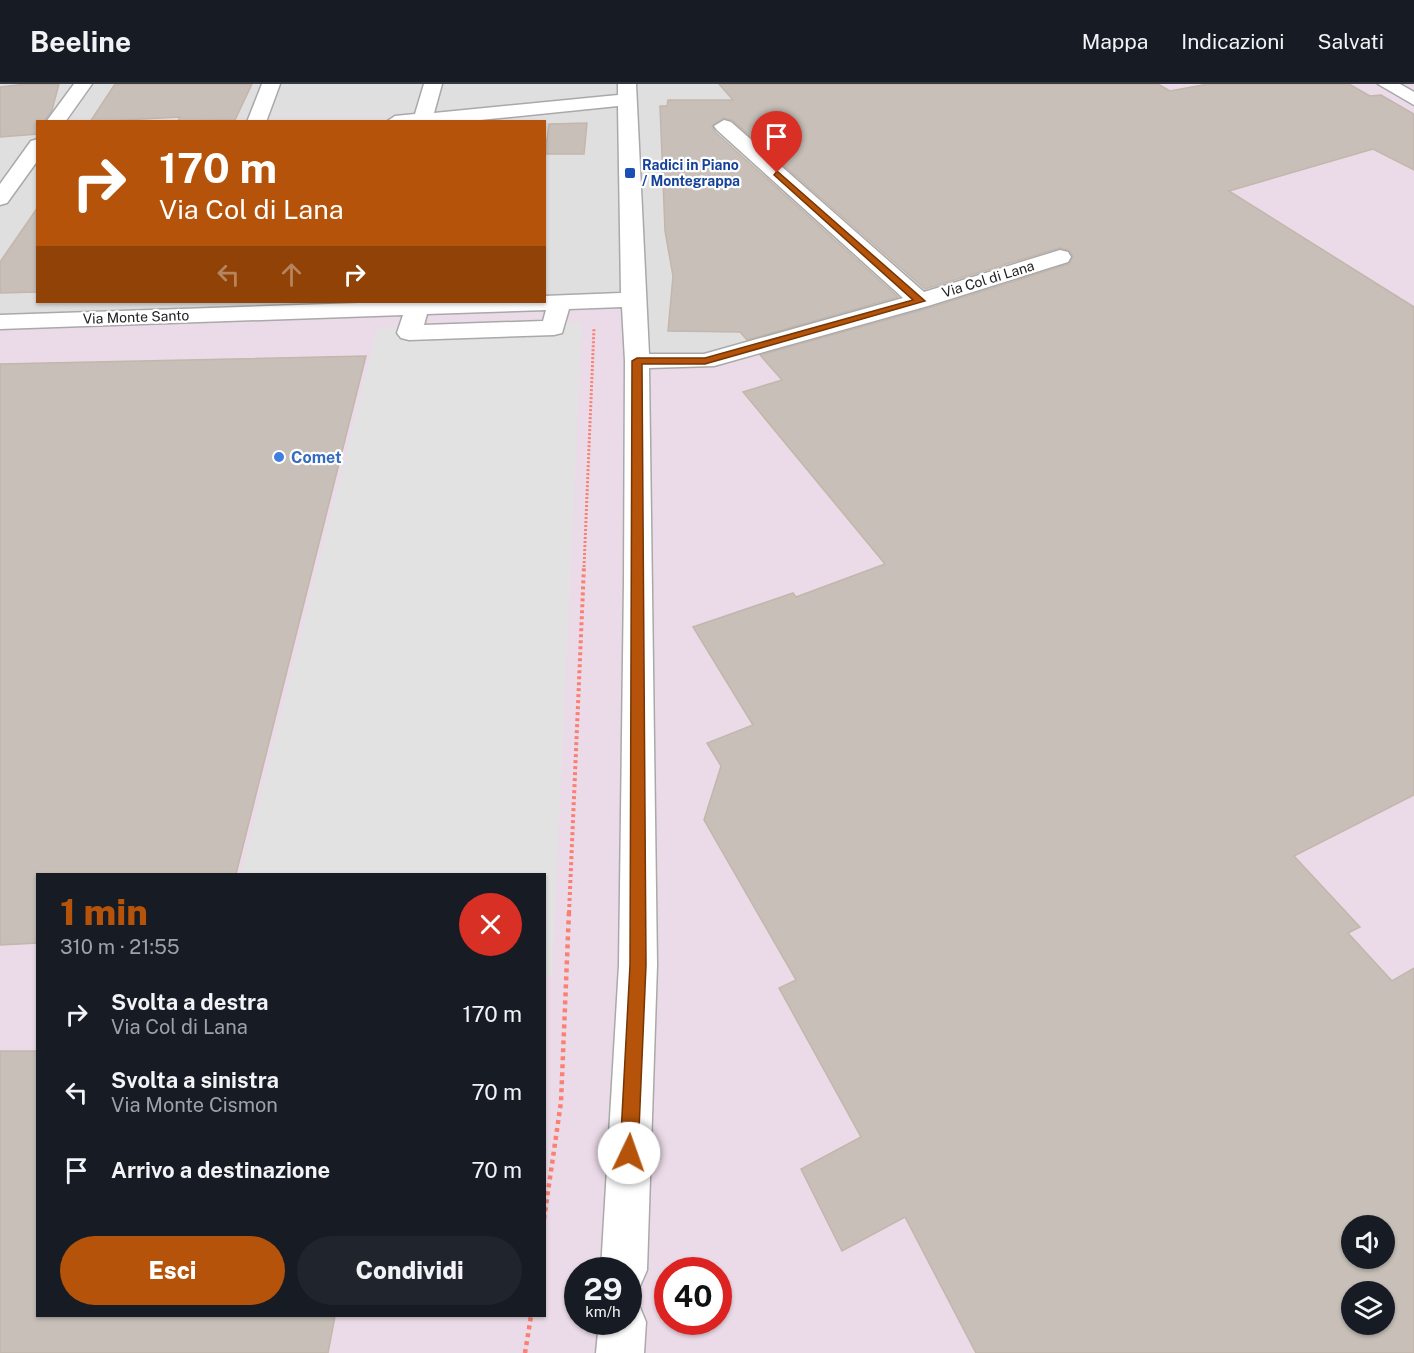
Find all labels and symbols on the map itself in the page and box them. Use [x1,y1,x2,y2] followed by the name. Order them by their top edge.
[751,111,802,173] pin
[642,157,740,189] place label: Radici in Piano / Montegrappa
[623,166,637,180] marker: Radici in Piano / Montegrappa
[940,257,1036,301] street label: Via Col di Lana
[82,307,190,327] street label: Via Monte Santo
[291,448,342,467] place label: Comet
[272,450,286,464] marker: Comet
[597,1121,661,1185] position arrow
[654,1257,732,1335] speed limit sign: 40

